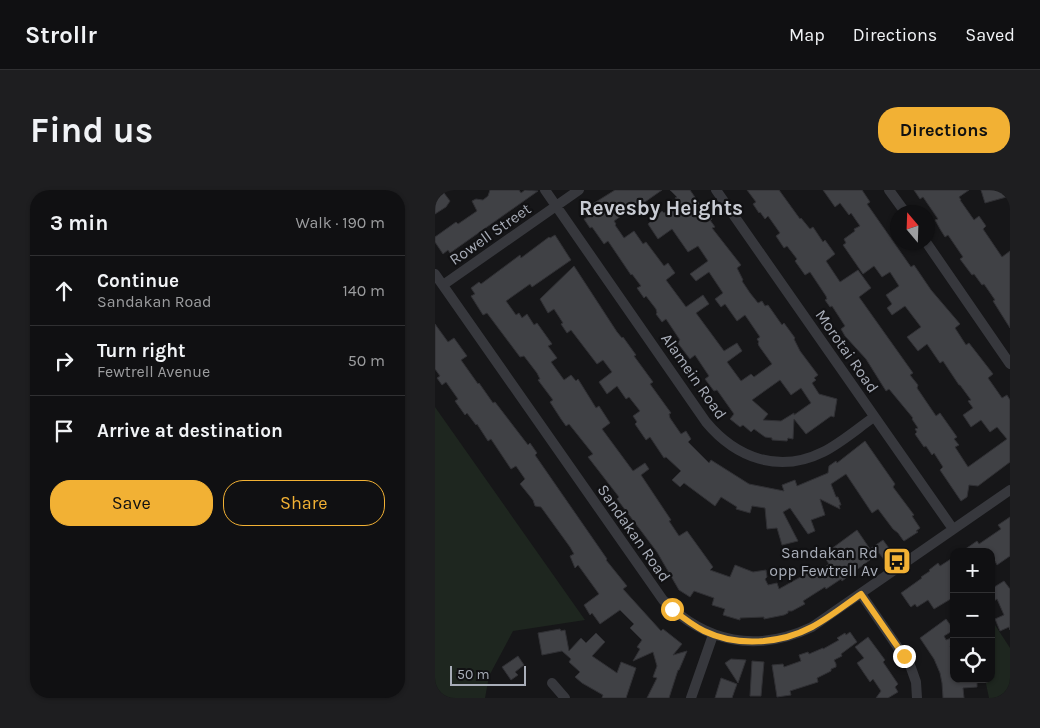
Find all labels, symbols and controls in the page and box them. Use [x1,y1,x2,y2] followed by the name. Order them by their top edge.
[25,21,97,49] text: Strollr
[789,24,825,46] text: Map
[853,24,937,46] text: Directions
[965,24,1015,46] text: Saved
[878,107,1010,153] button: Directions
[30,110,153,151] text: Find us
[579,196,743,220] district label: Revesby Heights
[446,199,534,269] street label: Rowell Street
[890,205,935,250] north arrow
[50,211,108,235] text: 3 min
[296,213,385,232] text: Walk · 190 m
[97,270,179,292] text: Continue
[50,277,78,305] icon: ahead
[343,281,385,300] text: 140 m
[97,292,212,311] text: Sandakan Road
[811,306,883,396] street label: Morotai Road
[657,329,731,423] street label: Alamein Road
[97,340,186,362] text: Turn right
[50,347,78,375] icon: right
[348,351,385,370] text: 50 m
[97,362,210,381] text: Fewtrell Avenue
[50,417,78,445] icon: arrive
[97,420,283,442] text: Arrive at destination
[50,480,213,526] button: Save
[223,480,385,526] button: Share
[593,481,675,585] street label: Sandakan Road
[769,543,878,580] place label: Sandakan Rd opp Fewtrell Av
[882,546,912,576] bus stop icon: Sandakan Rd opp Fewtrell Av
[950,548,995,683] map controls
[950,548,995,593] button: +
[950,593,995,638] button: −
[661,598,684,621] route start
[950,638,995,683] button: locate
[893,645,916,668] route end
[450,663,526,686] scale bar
[457,666,490,683] text: 50 m

